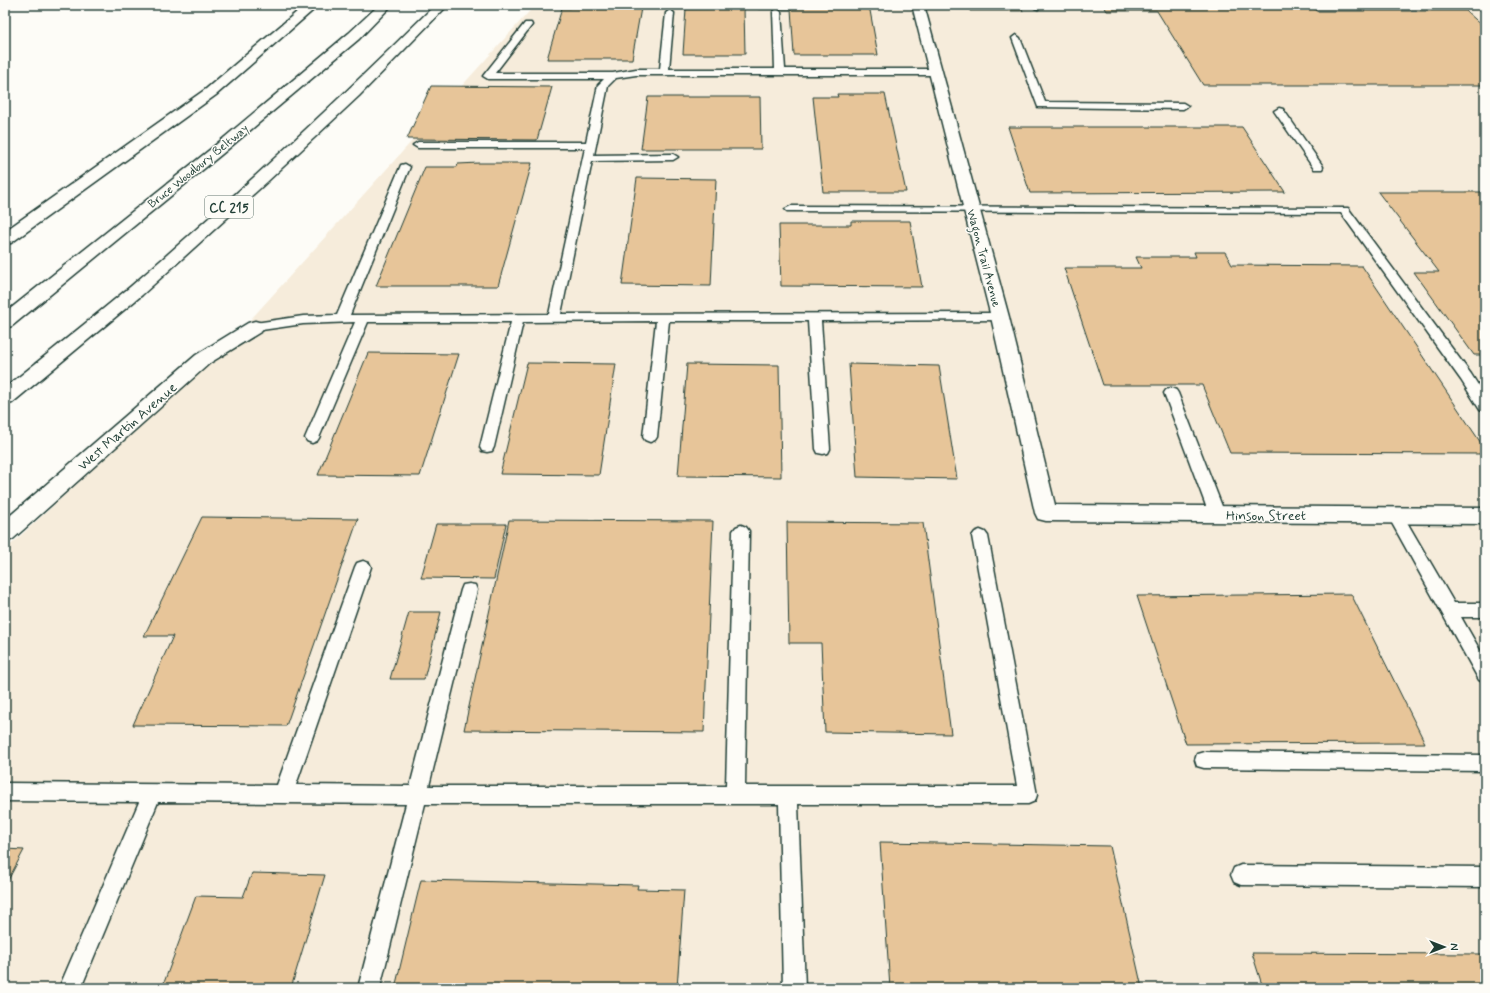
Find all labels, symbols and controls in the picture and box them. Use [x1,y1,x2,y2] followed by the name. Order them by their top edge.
[145,121,253,212] street label: Bruce Woodbury Beltway
[205,196,253,218] road number: CC 215
[961,208,1004,310] street label: Wagon Trail Avenue
[74,379,181,475] street label: West Martin Avenue
[1226,507,1306,525] street label: Hinson Street
[1424,927,1464,967] north arrow
[1446,943,1460,951] text: N

